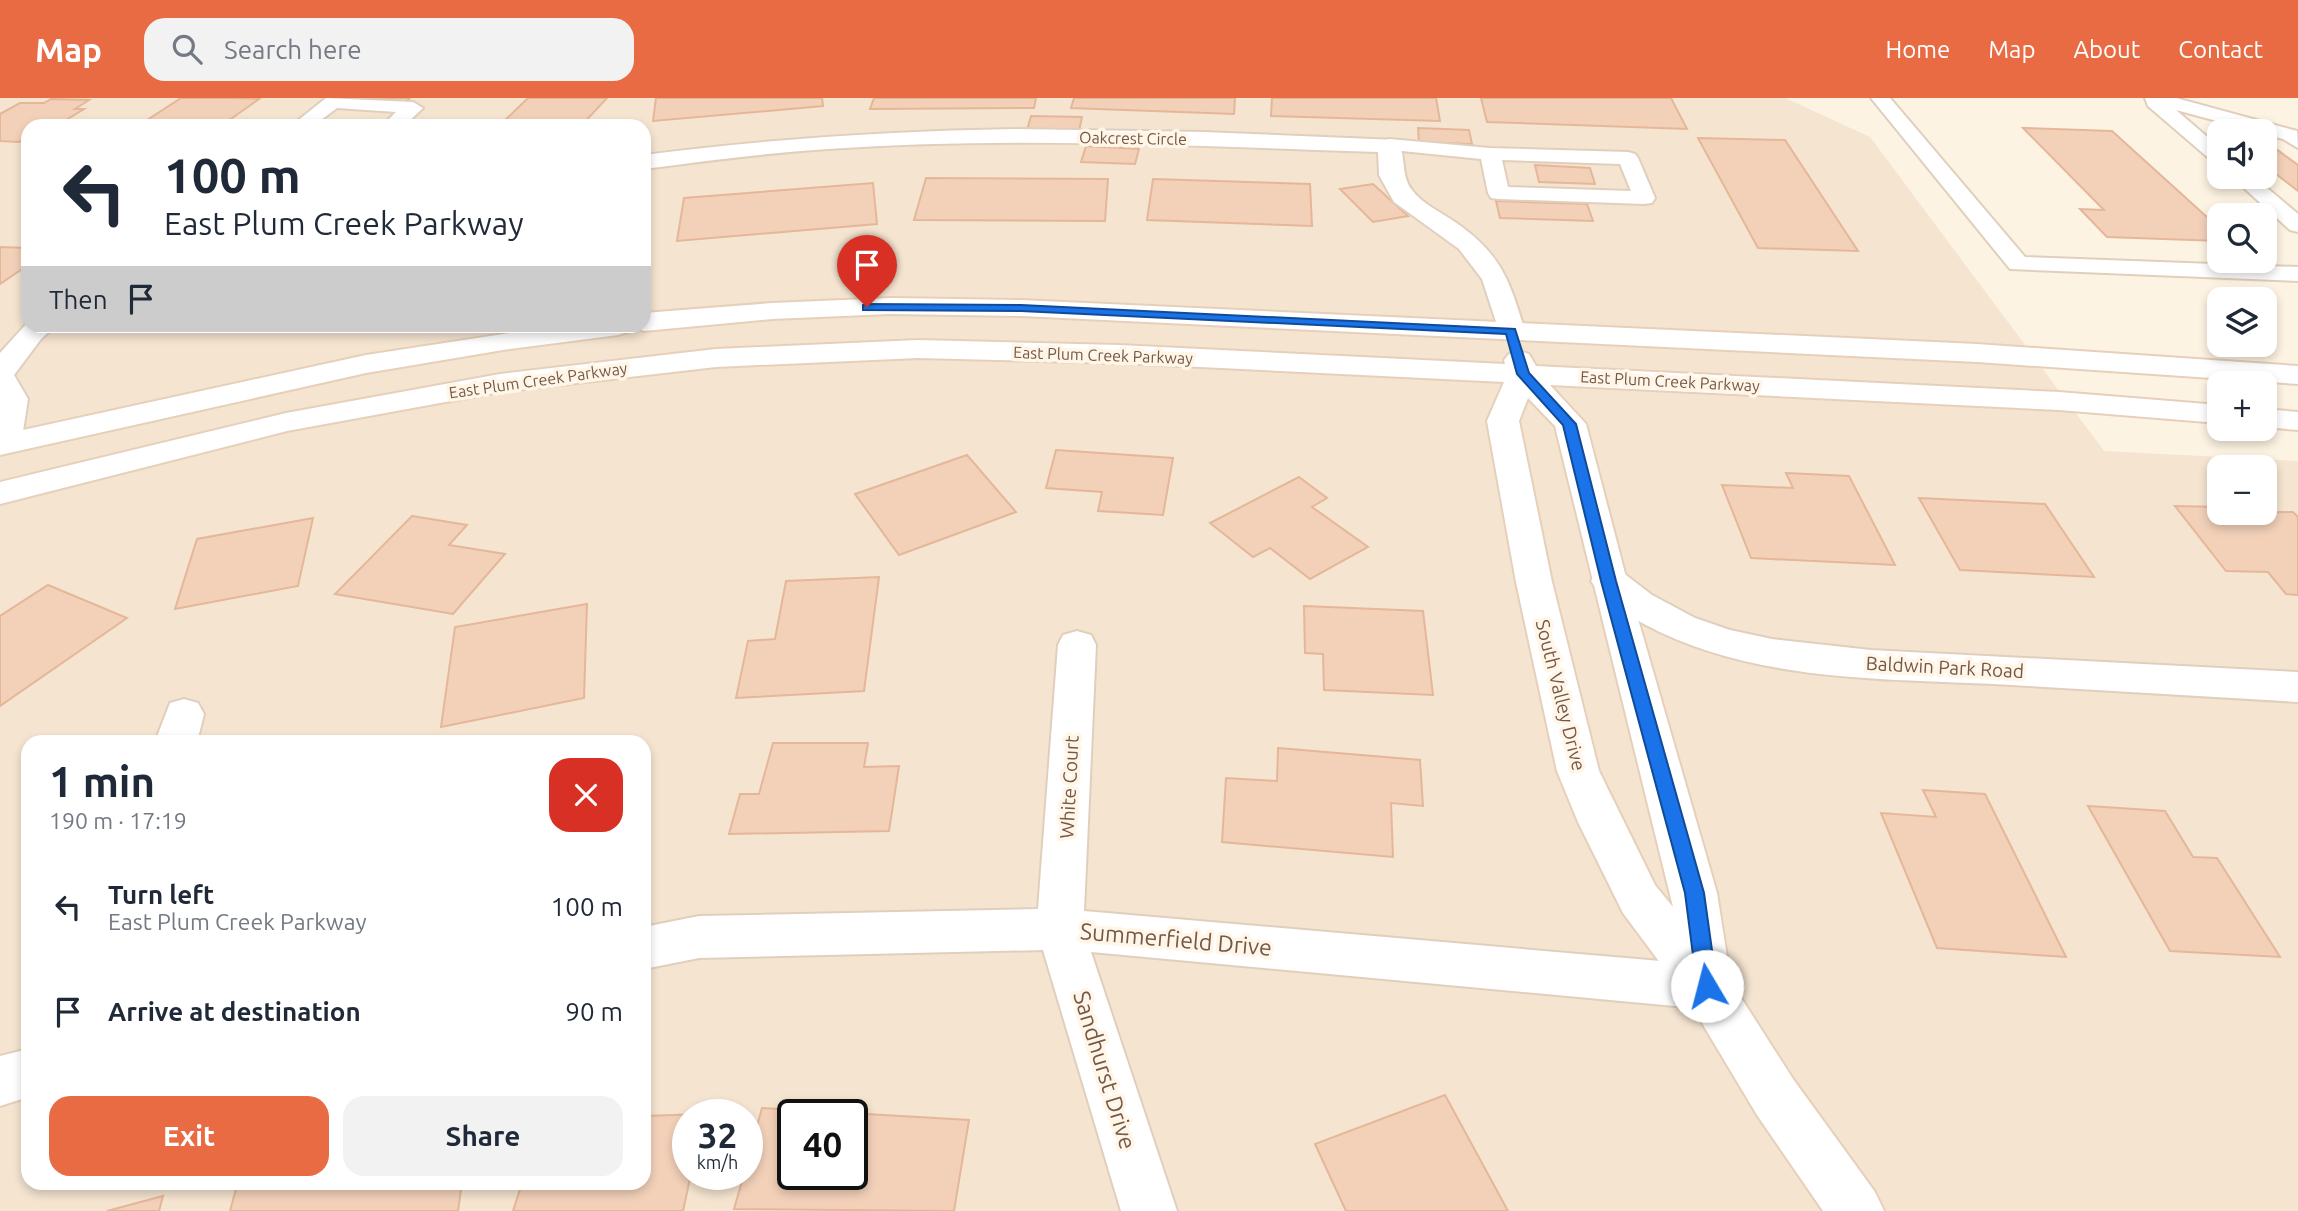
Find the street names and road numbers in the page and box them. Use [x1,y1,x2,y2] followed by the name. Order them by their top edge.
[1079,128,1187,148] street label: Oakcrest Circle
[1013,343,1193,367] street label: East Plum Creek Parkway
[448,359,629,401] street label: East Plum Creek Parkway
[1580,367,1761,395] street label: East Plum Creek Parkway
[1532,617,1590,773] street label: South Valley Drive
[1865,652,2025,682] street label: Baldwin Park Road
[1055,734,1083,839] street label: White Court
[1079,918,1273,960] street label: Summerfield Drive
[1069,988,1141,1152] street label: Sandhurst Drive

